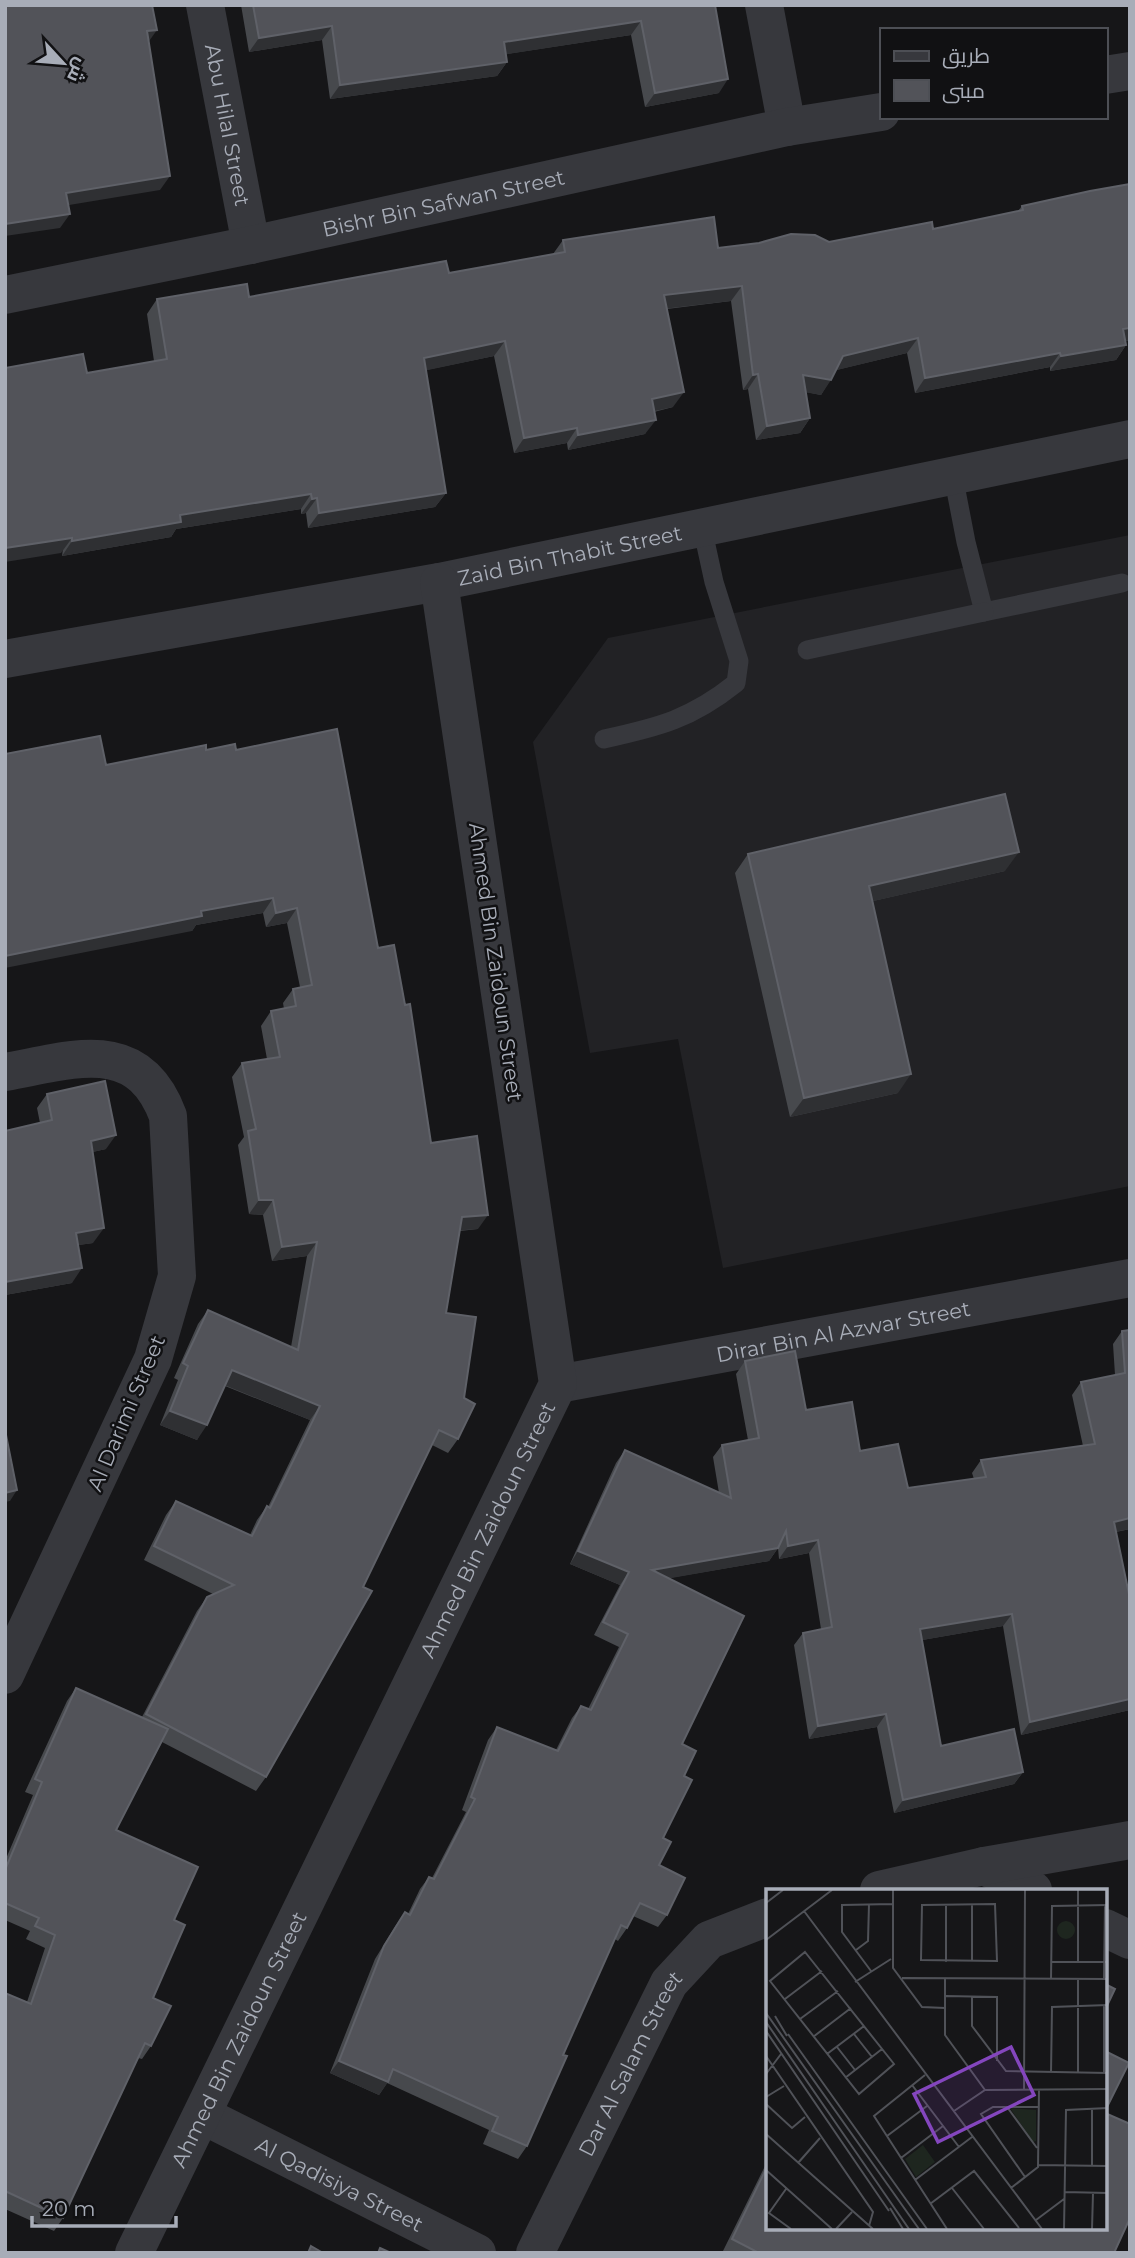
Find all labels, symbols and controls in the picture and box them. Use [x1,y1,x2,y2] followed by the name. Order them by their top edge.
[28,28,98,98] north arrow
[880,28,1107,119] legend
[200,42,256,208] street label: Abu Hilal Street
[942,43,990,69] text: طريق
[62,54,94,86] text: ش
[942,78,985,104] text: مبنى
[320,164,567,241] street label: Bishr Bin Safwan Street
[455,520,684,590] street label: Zaid Bin Thabit Street
[464,821,528,1103] street label: Ahmed Bin Zaidoun Street
[714,1295,972,1367] street label: Dirar Bin Al Azwar Street
[82,1331,170,1495] street label: Al Darimi Street
[414,1397,560,1662] street label: Ahmed Bin Zaidoun Street
[766,1889,1107,2230] inset map
[165,1907,311,2171] street label: Ahmed Bin Zaidoun Street
[573,1965,687,2160] street label: Dar Al Salam Street
[252,2132,428,2237] street label: Al Qadisiya Street
[32,2184,175,2228] scale bar
[42,2196,96,2221] text: 20 m

